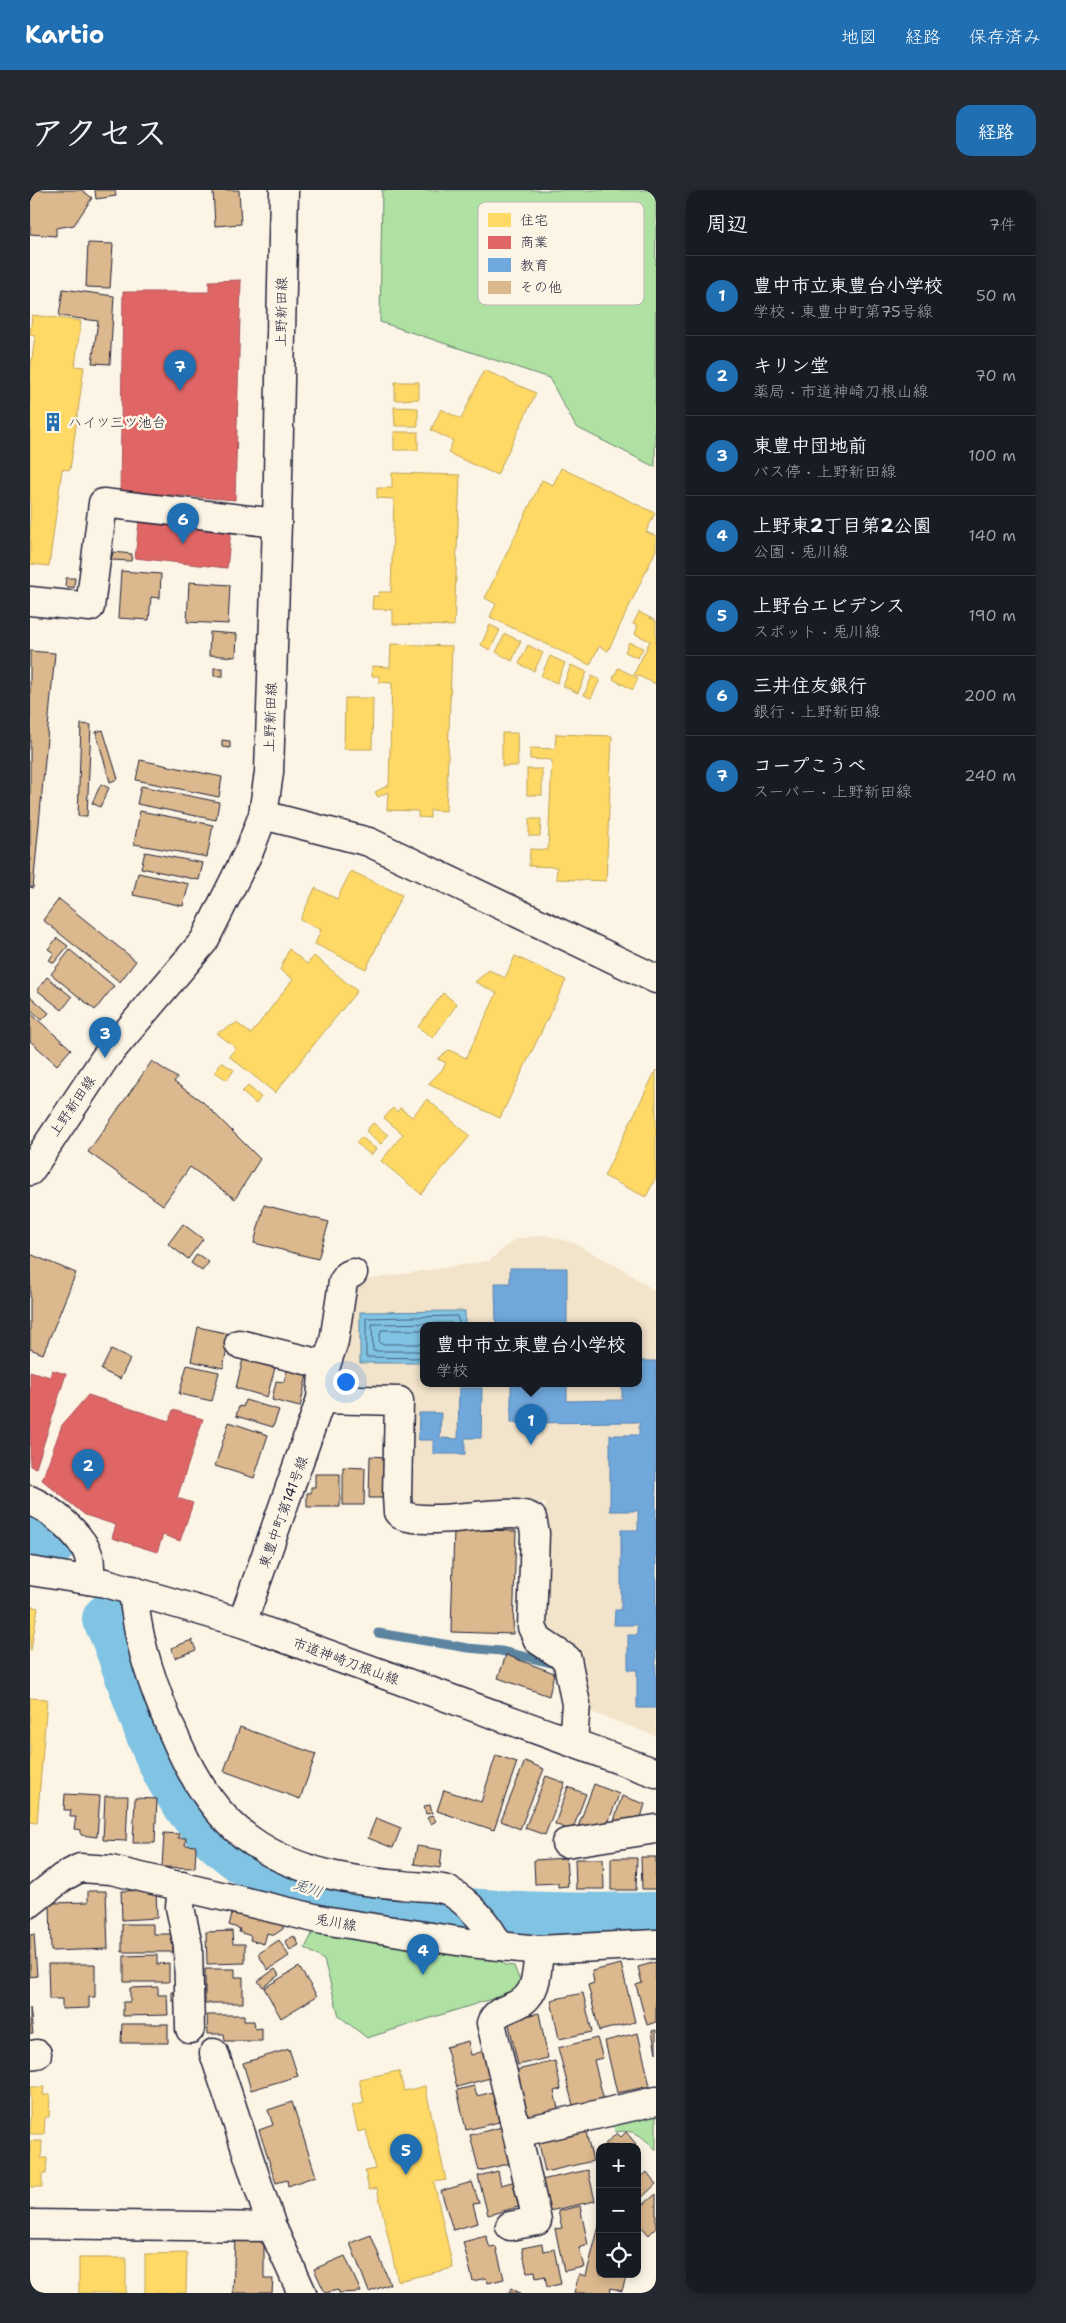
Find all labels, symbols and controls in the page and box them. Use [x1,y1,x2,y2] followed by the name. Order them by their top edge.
[25,19,104,51] text: Kartio
[841,25,877,49] text: 地図
[905,25,941,49] text: 経路
[969,25,1041,49] text: 保存済み
[956,105,1036,156] button: 経路
[30,109,168,156] text: アクセス
[478,202,644,305] legend
[706,210,748,238] text: 周辺
[520,211,548,229] text: 住宅
[989,214,1016,235] text: 7件
[520,233,548,251] text: 商業
[520,256,548,274] text: 教育
[753,273,943,298] text: 豊中市立東豊台小学校
[271,277,291,347] street label: 上野新田線
[520,278,562,296] text: その他
[718,285,726,306] text: 1
[976,285,1016,306] text: 50 m
[753,301,933,322] text: 学校 · 東豊中町第75号線
[164,350,196,391] pin: 7
[753,353,829,378] text: キリン堂
[716,365,728,386] text: 2
[975,365,1016,386] text: 70 m
[753,381,928,402] text: 薬局 · 市道神崎刀根山線
[42,411,64,433] building icon: ハイツ三ツ池台
[68,413,166,431] place label: ハイツ三ツ池台
[753,433,867,458] text: 東豊中団地前
[716,445,728,466] text: 3
[968,445,1016,466] text: 100 m
[753,461,896,482] text: バス停 · 上野新田線
[167,503,199,544] pin: 6
[753,513,932,538] text: 上野東2丁目第2公園
[716,525,728,546] text: 4
[969,525,1016,546] text: 140 m
[753,541,848,562] text: 公園 · 兎川線
[753,593,905,618] text: 上野台エビデンス
[717,605,727,626] text: 5
[969,605,1016,626] text: 190 m
[753,621,880,642] text: スポット · 兎川線
[753,673,867,698] text: 三井住友銀行
[260,682,280,752] street label: 上野新田線
[716,685,728,706] text: 6
[964,685,1016,706] text: 200 m
[753,701,880,722] text: 銀行 · 上野新田線
[753,753,866,778] text: コープこうべ
[716,765,728,786] text: 7
[964,765,1016,786] text: 240 m
[753,781,912,802] text: スーパー · 上野新田線
[89,1017,121,1058] pin: 3
[45,1072,99,1140] street label: 上野新田線
[420,1322,642,1387] popup
[436,1332,626,1357] text: 豊中市立東豊台小学校
[436,1360,468,1381] text: 学校
[333,1369,359,1395] your location
[515,1404,547,1445] pin: 1
[72,1449,104,1490] pin: 2
[254,1453,312,1571] street label: 東豊中町第141号線
[290,1633,402,1689] street label: 市道神崎刀根山線
[291,1874,325,1902] water label: 兎川
[314,1909,358,1935] street label: 兎川線
[407,1934,439,1975] pin: 4
[390,2134,422,2175] pin: 5
[596,2143,641,2278] map controls
[596,2143,641,2188] button: +
[596,2188,641,2233] button: −
[596,2233,641,2278] button: locate

